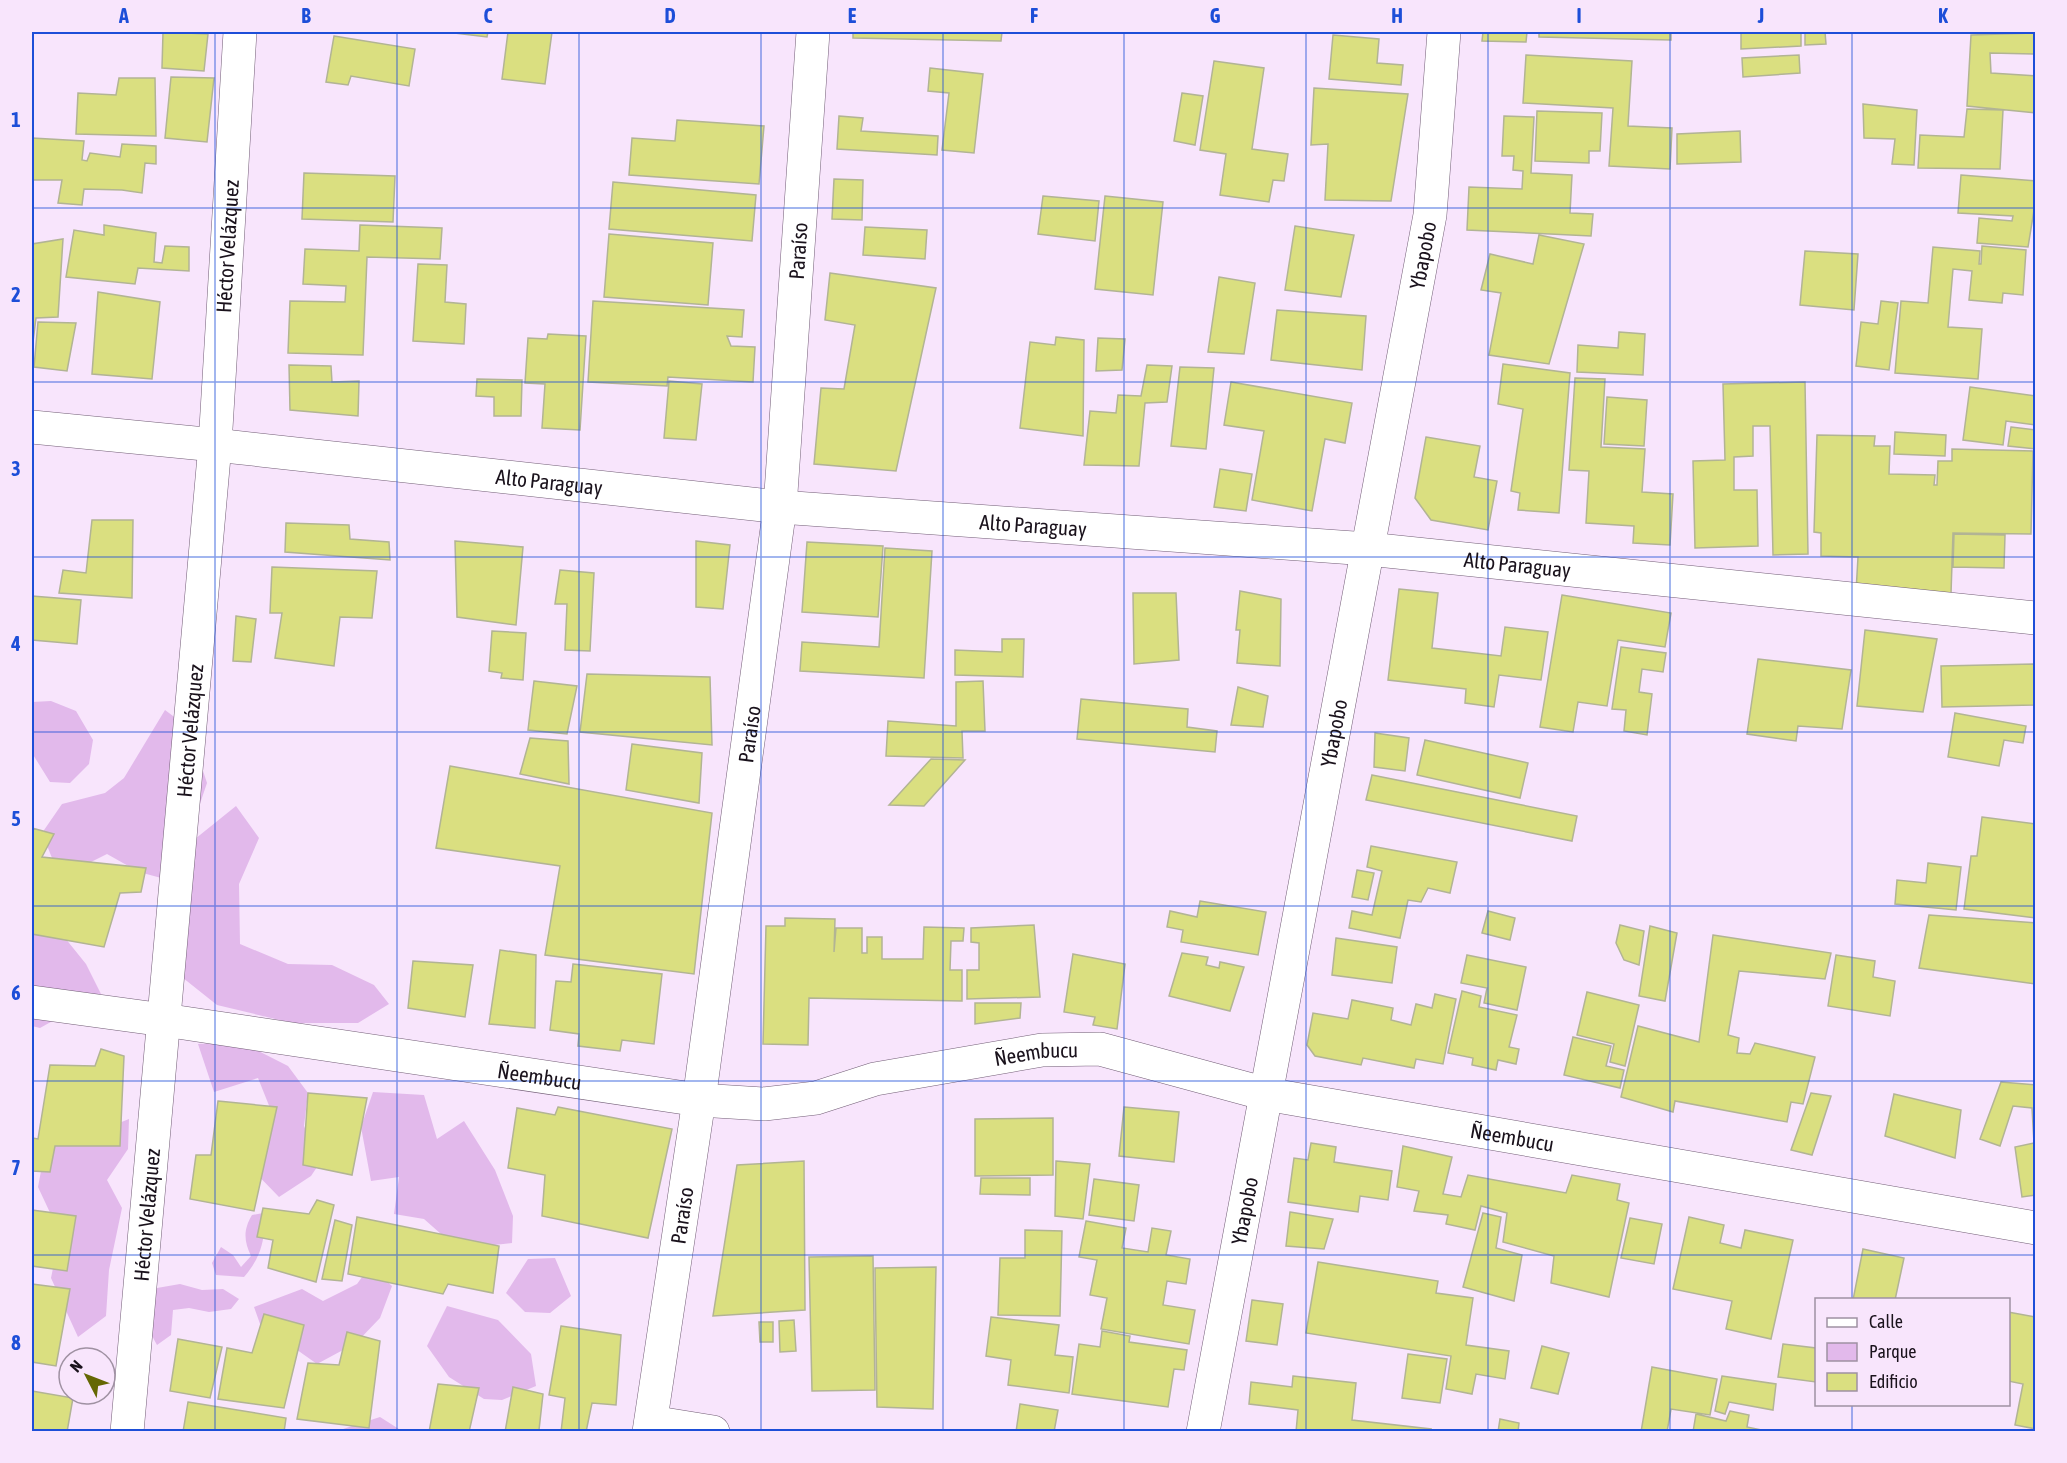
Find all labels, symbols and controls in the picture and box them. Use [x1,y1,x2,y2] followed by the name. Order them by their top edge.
[118,4,129,27] text: A
[301,4,311,27] text: B
[484,4,493,27] text: C
[664,4,676,27] text: D
[848,4,857,27] text: E
[1030,4,1038,27] text: F
[1210,4,1221,27] text: G
[1391,4,1403,27] text: H
[1576,4,1582,27] text: I
[1757,4,1764,27] text: J
[1938,4,1948,27] text: K
[11,108,21,131] text: 1
[211,179,243,314] street label: Héctor Velázquez
[1404,219,1441,291] street label: Ybapobo
[784,221,812,280] street label: Paraíso
[11,283,21,306] text: 2
[11,457,21,480] text: 3
[494,464,604,499] street label: Alto Paraguay
[979,509,1088,541] street label: Alto Paraguay
[1463,547,1572,582] street label: Alto Paraguay
[10,632,21,655] text: 4
[172,663,207,798] street label: Héctor Velázquez
[1315,697,1351,769] street label: Ybapobo
[733,704,765,764] street label: Paraíso
[11,807,21,830] text: 5
[11,981,21,1004] text: 6
[992,1037,1078,1070] street label: Ñeembucu
[496,1058,583,1094] street label: Ñeembucu
[1468,1118,1556,1156] street label: Ñeembucu
[128,1147,164,1282] street label: Héctor Velázquez
[11,1156,21,1179] text: 7
[1226,1175,1262,1247] street label: Ybapobo
[665,1185,698,1246] street label: Paraíso
[1815,1298,2010,1406] legend
[1869,1311,1903,1332] text: Calle
[11,1331,21,1354] text: 8
[1869,1341,1917,1362] text: Parque
[57,1346,117,1406] north arrow
[66,1356,86,1375] text: N
[1869,1371,1918,1392] text: Edificio

